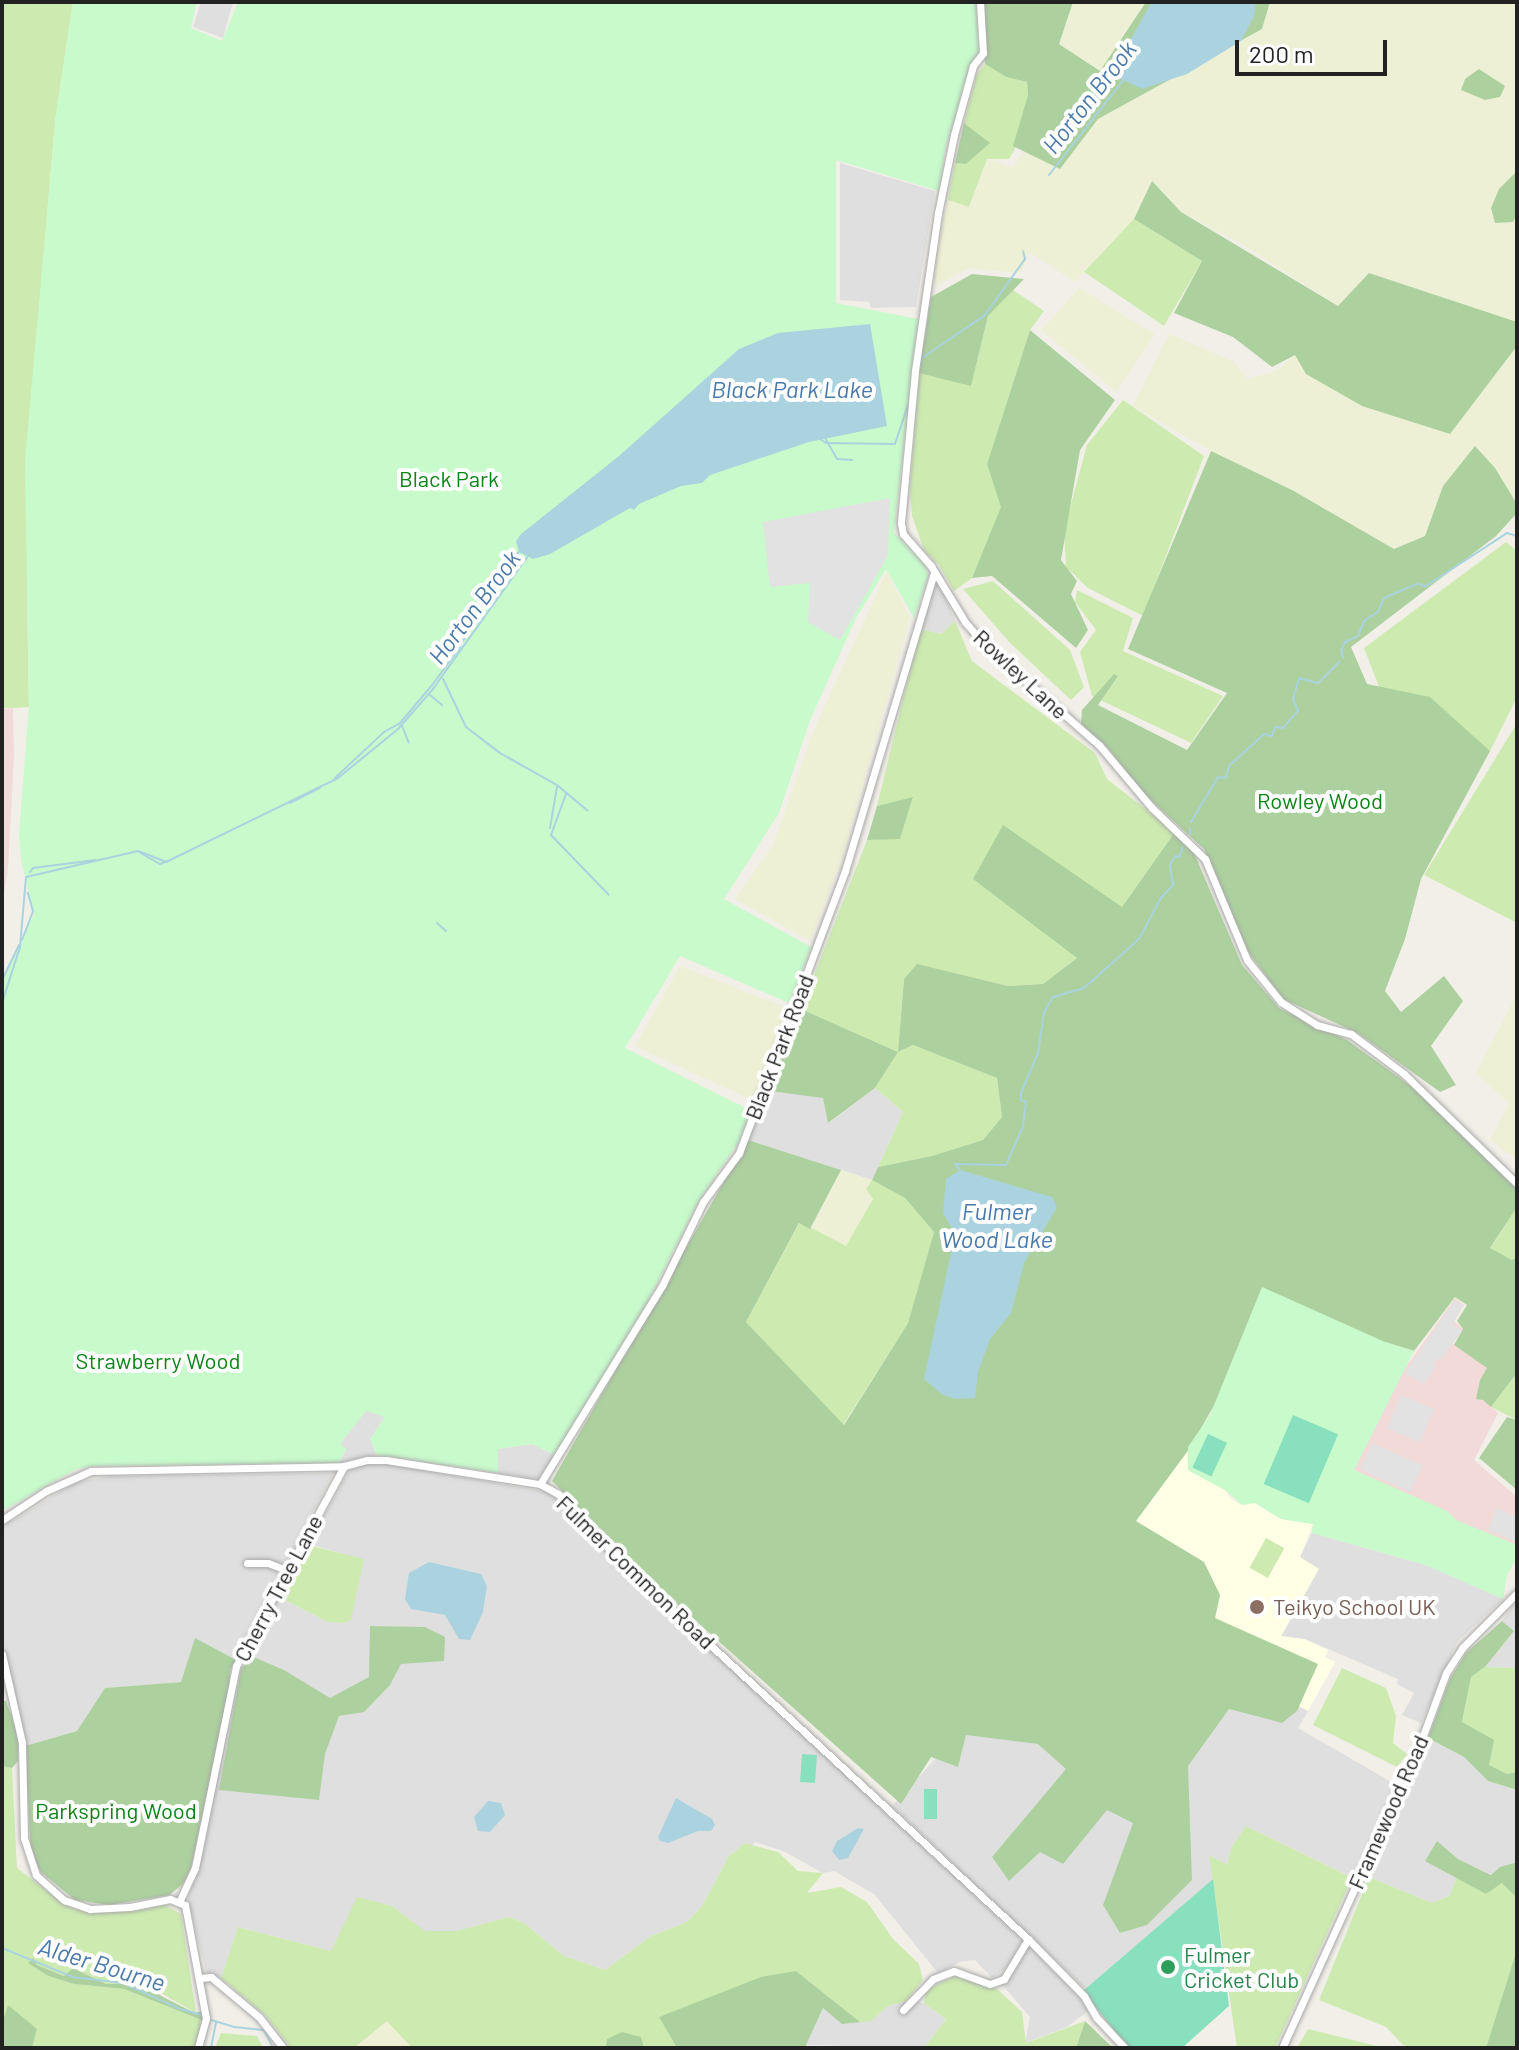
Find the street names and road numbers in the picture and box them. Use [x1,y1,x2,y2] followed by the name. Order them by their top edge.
[968,624,1074,724] street label: Rowley Lane
[739,971,819,1123] street label: Black Park Road
[551,1490,721,1654] street label: Fulmer Common Road
[228,1510,328,1666] street label: Cherry Tree Lane
[1342,1731,1434,1893] street label: Framewood Road

